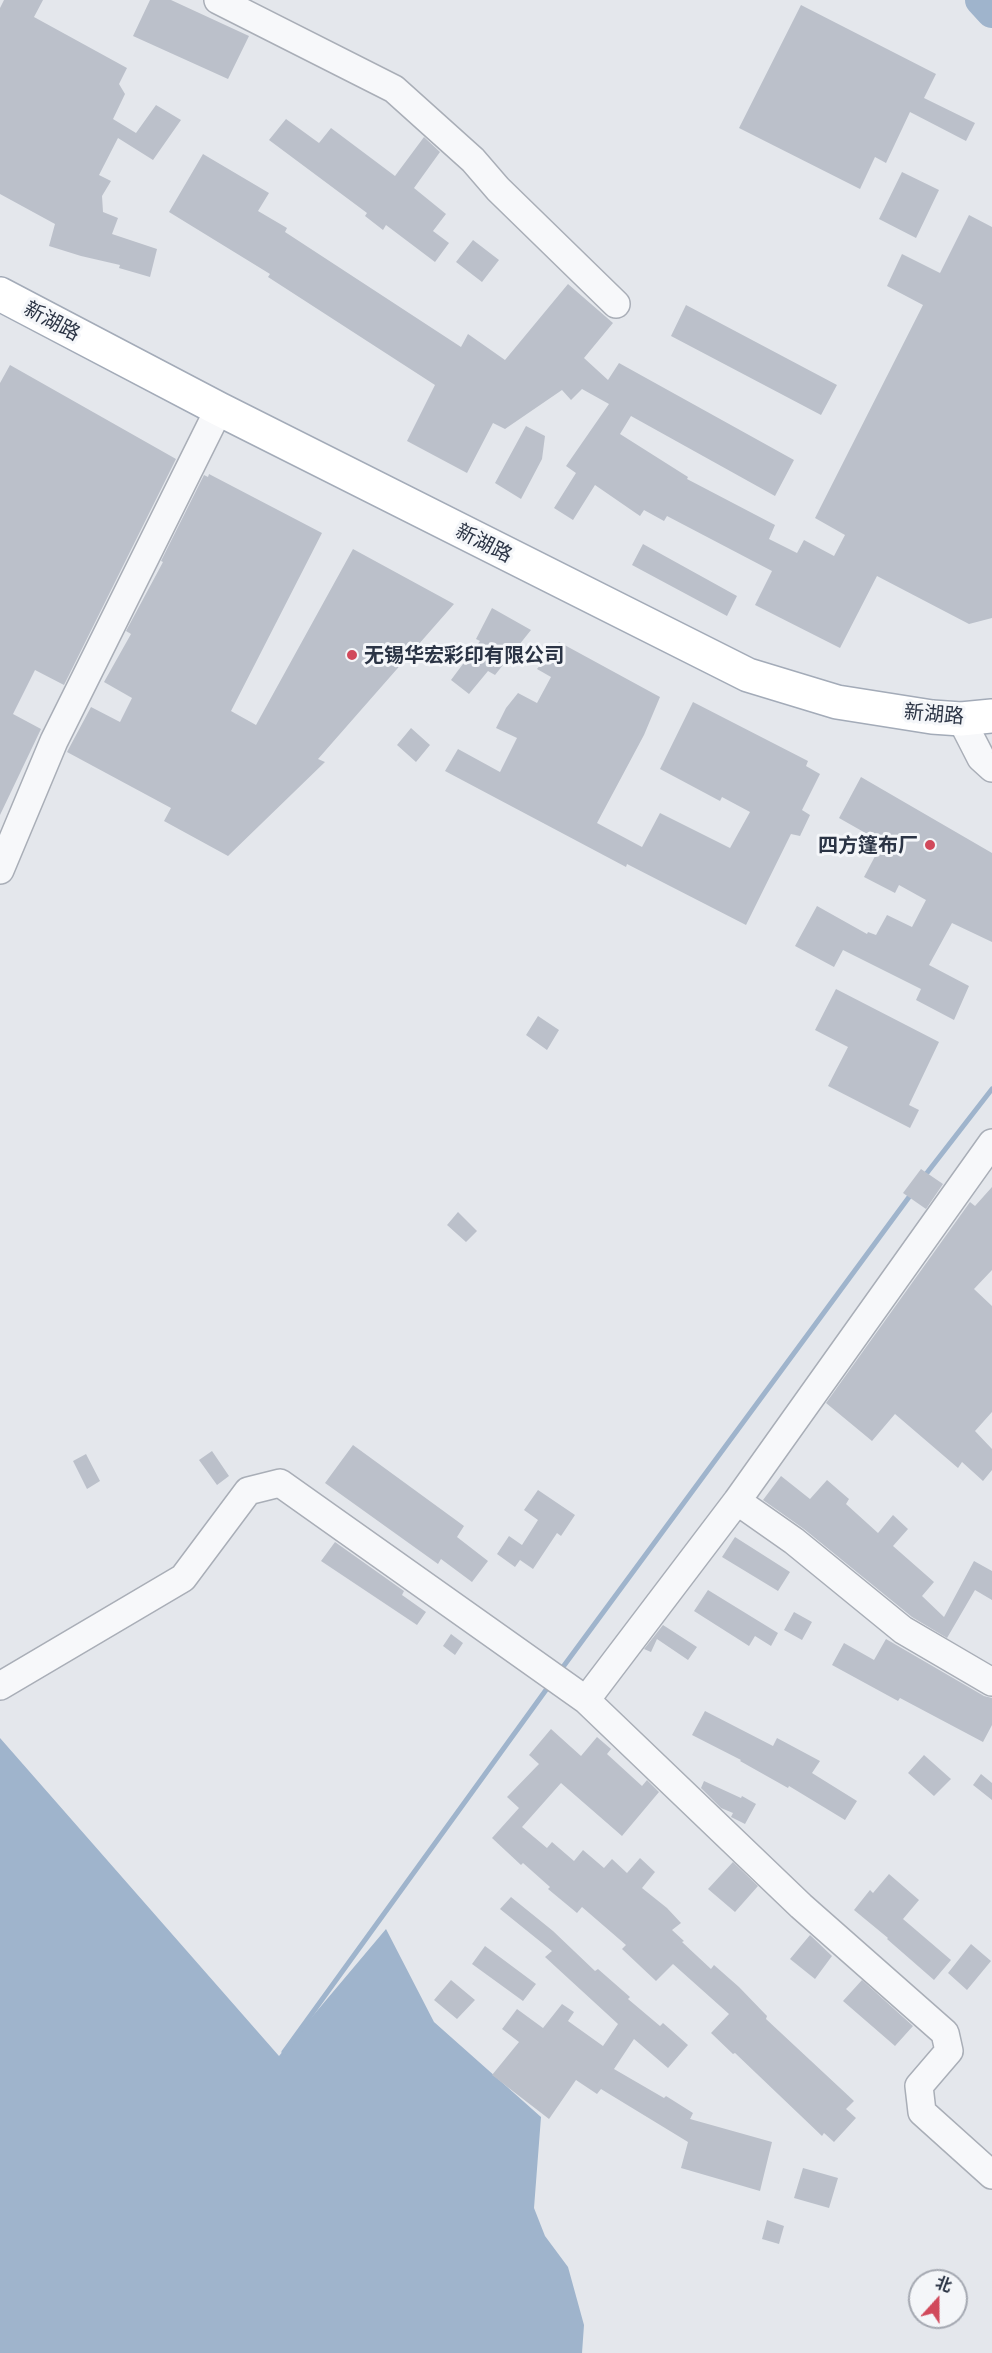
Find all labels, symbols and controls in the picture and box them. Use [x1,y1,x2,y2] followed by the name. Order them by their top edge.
[20,296,84,346] street label: 新湖路
[452,519,516,567] street label: 新湖路
[364,643,564,667] place label: 无锡华宏彩印有限公司
[345,648,359,662] marker: 无锡华宏彩印有限公司
[903,699,965,729] street label: 新湖路
[818,833,918,857] place label: 四方篷布厂
[923,838,937,852] marker: 四方篷布厂
[908,2269,968,2329] north arrow
[933,2273,954,2295] text: 北

